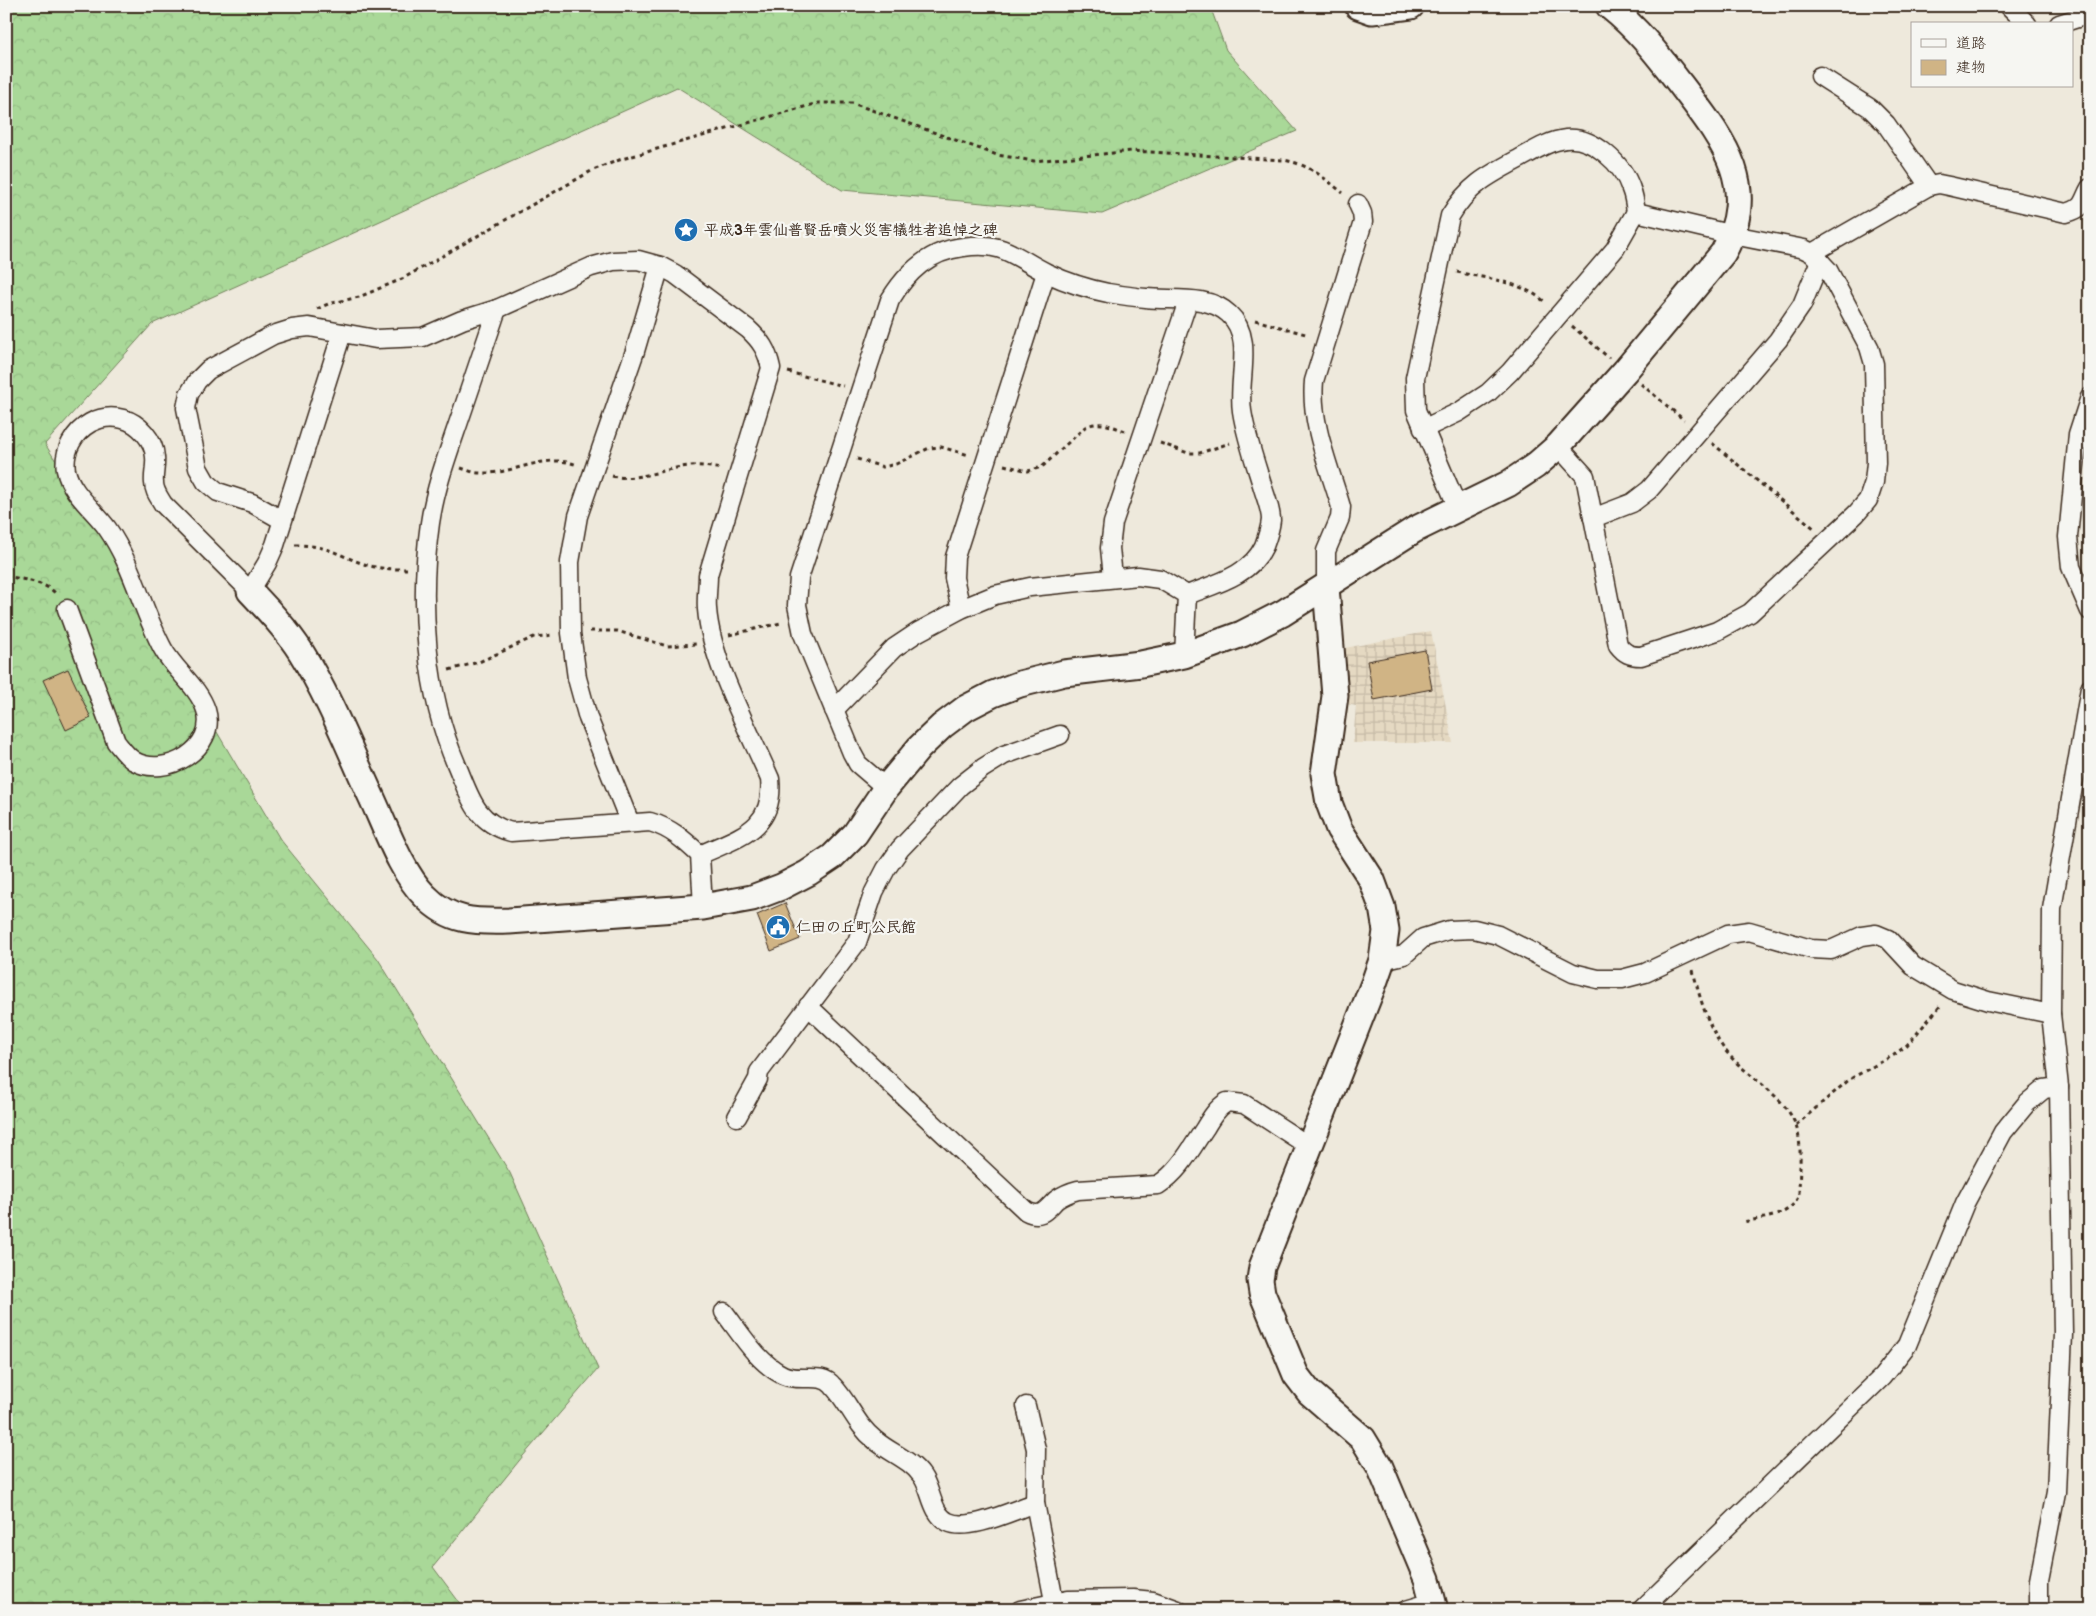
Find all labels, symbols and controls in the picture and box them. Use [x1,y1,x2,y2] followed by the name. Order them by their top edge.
[1911,22,2074,88] legend
[1956,34,1986,53] text: 道路
[1956,58,1986,77] text: 建物
[673,217,699,243] place icon: 平成3年雲仙普賢岳噴火災害犠牲者追悼之碑
[704,221,998,240] place label: 平成3年雲仙普賢岳噴火災害犠牲者追悼之碑
[765,914,791,940] public building icon: 仁田の丘町公民館
[796,918,916,937] place label: 仁田の丘町公民館

